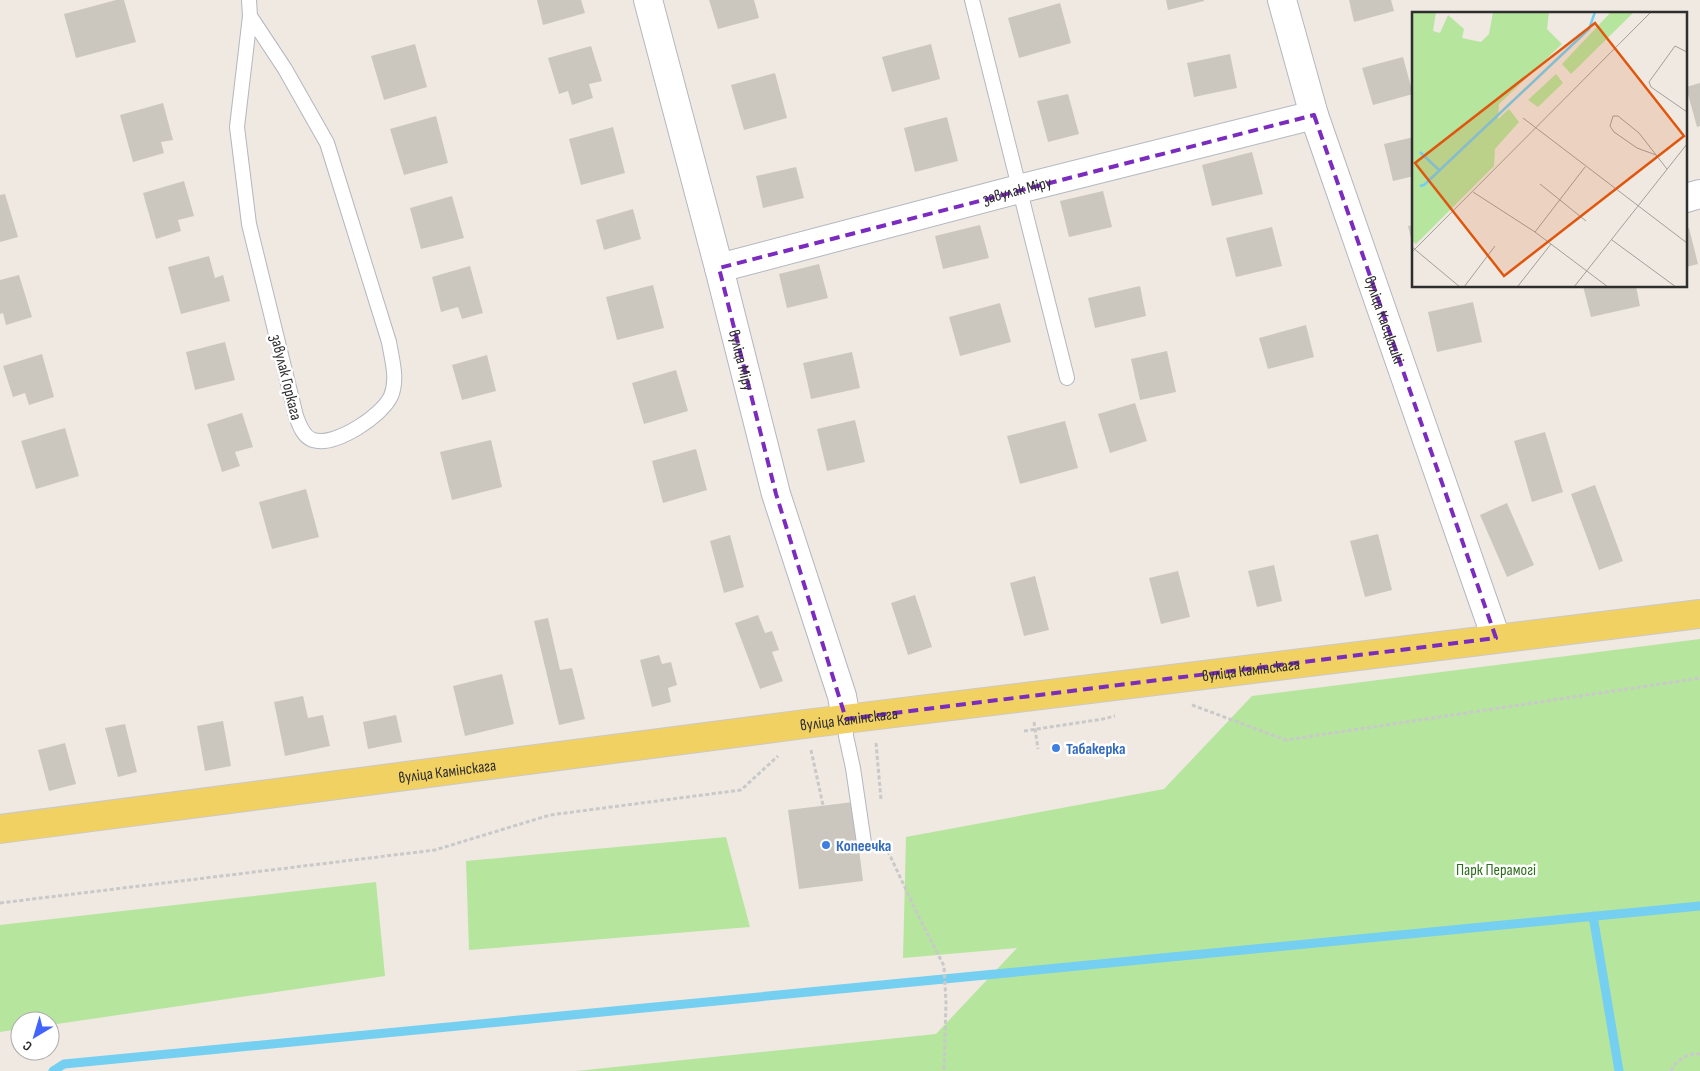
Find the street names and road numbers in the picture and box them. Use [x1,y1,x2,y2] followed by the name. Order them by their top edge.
[981,173,1054,209] street label: завулак Міру
[1360,274,1408,366] street label: вуліца Касцюшкі
[724,328,758,393] street label: вуліца Міру
[266,333,305,422] street label: завулак Горкага
[1201,655,1301,686] street label: вуліца Камінскага
[799,705,899,736] street label: вуліца Камінскага
[397,756,497,788] street label: вуліца Камінскага

